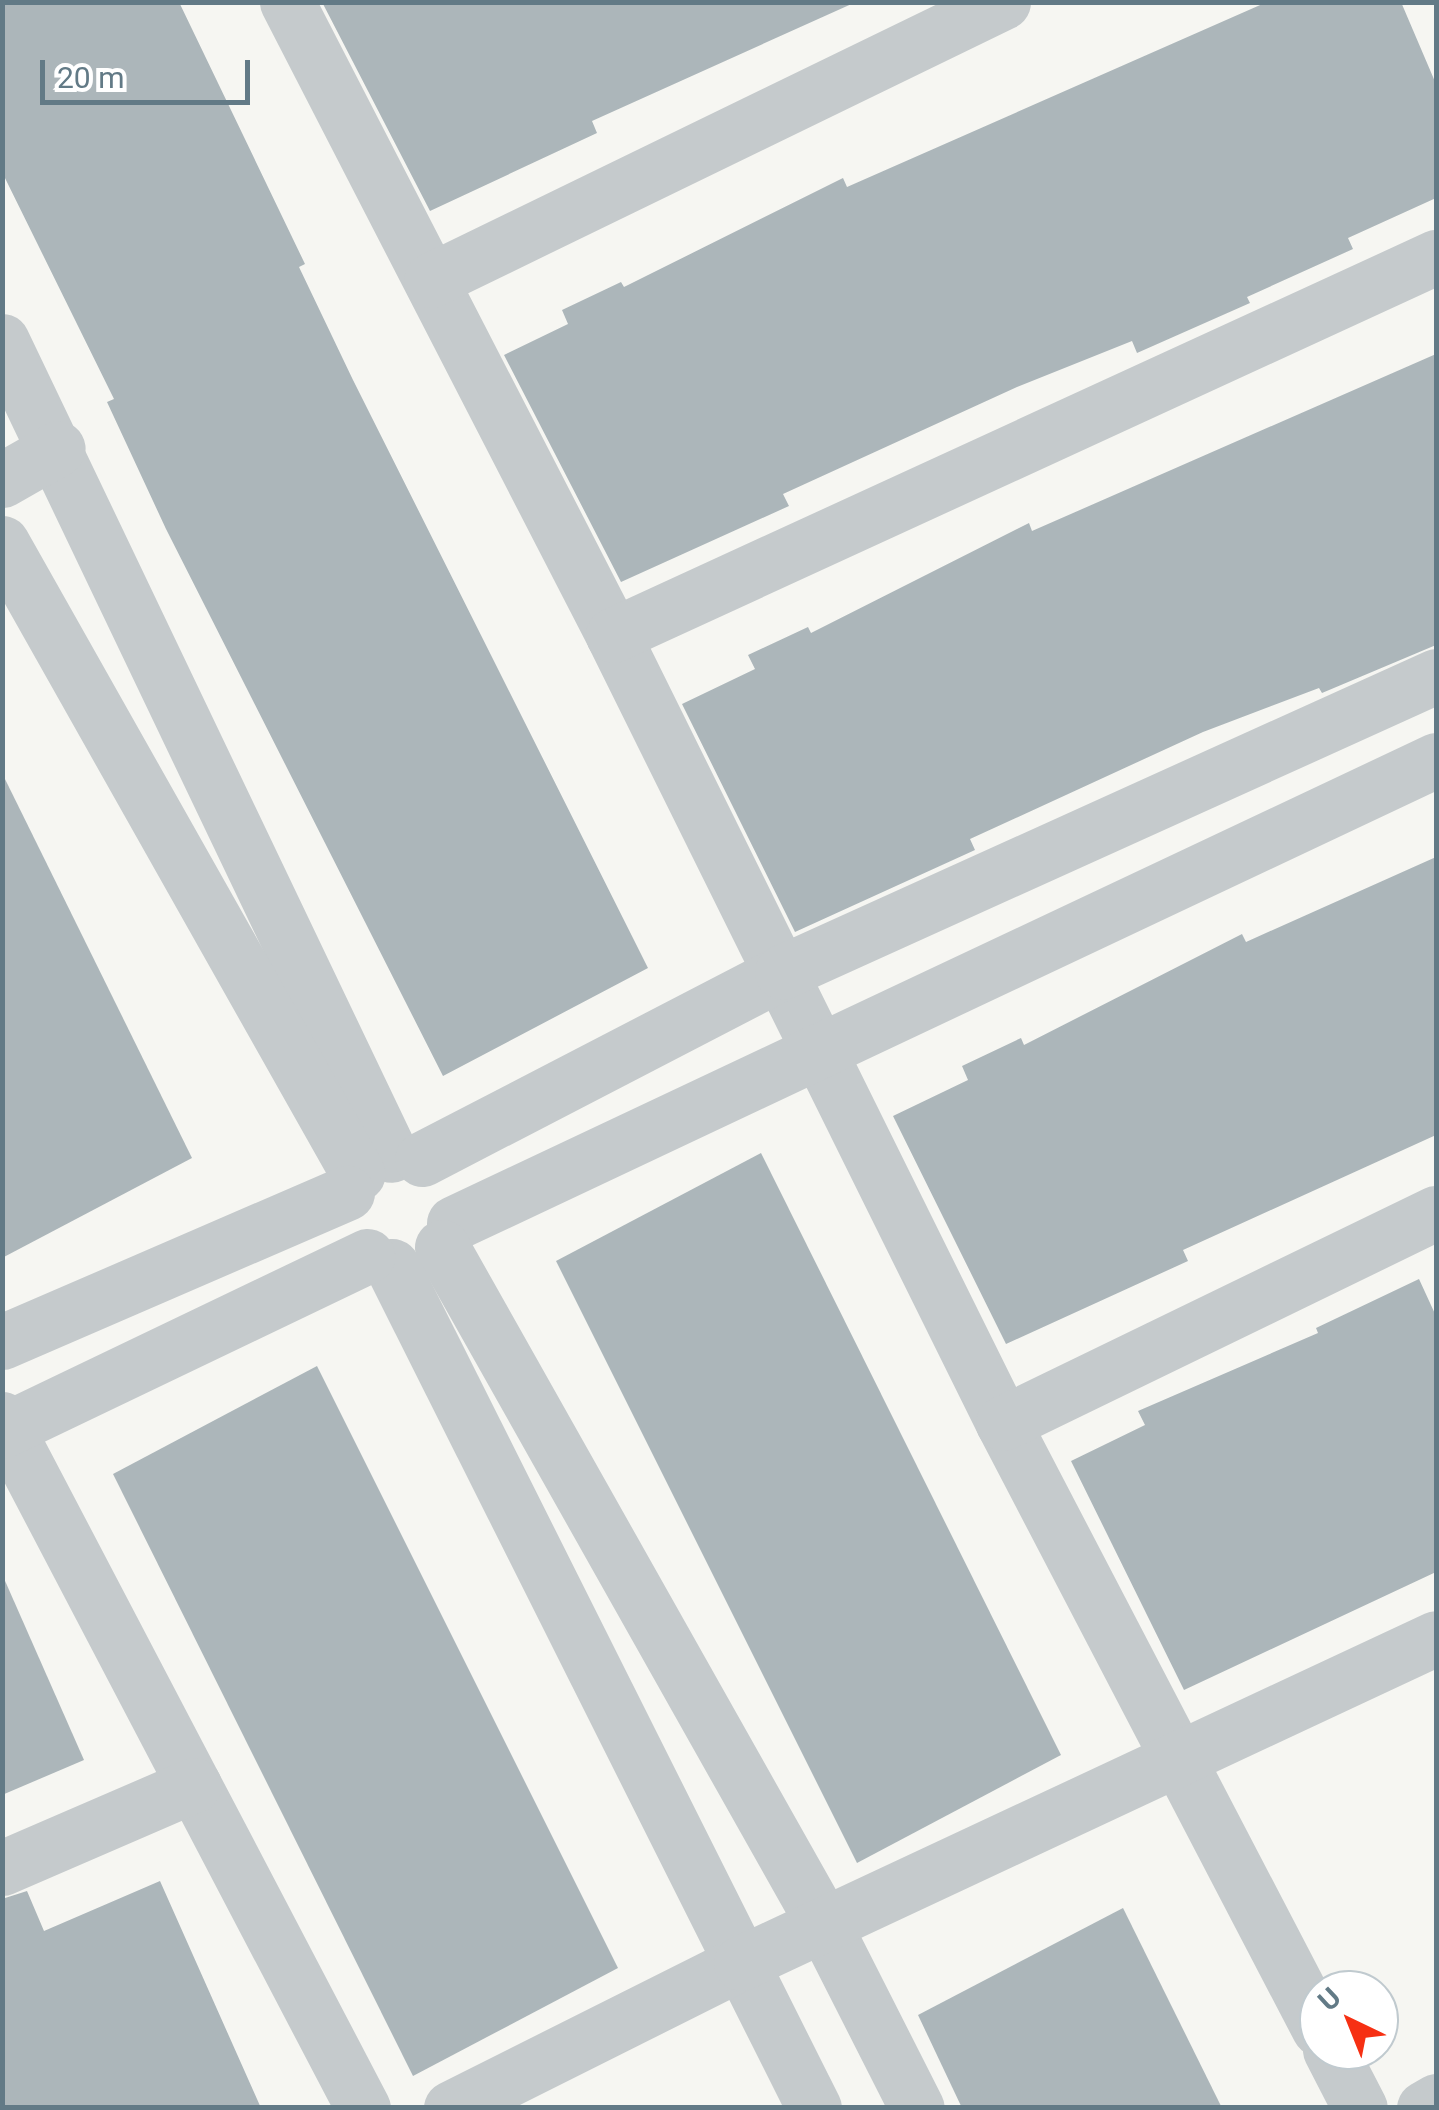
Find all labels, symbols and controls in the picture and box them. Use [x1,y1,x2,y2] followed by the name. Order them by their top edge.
[45,40,255,102] scale bar
[57,60,124,95] text: 20 m
[1299,1970,1399,2070] north arrow
[1312,1981,1348,2018] text: U

